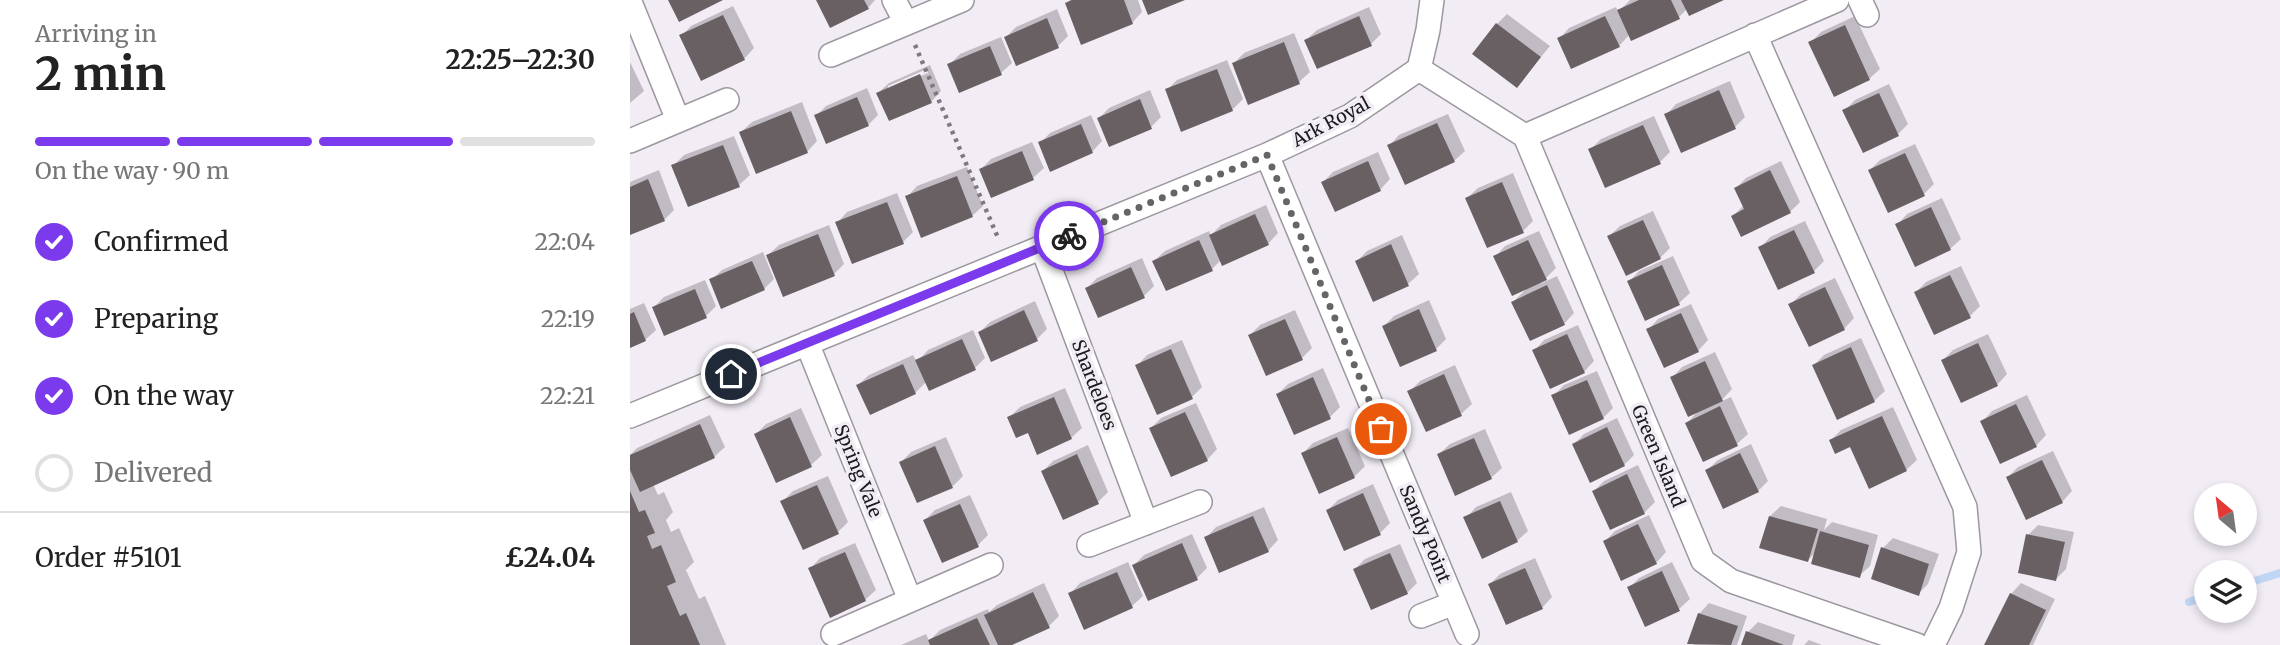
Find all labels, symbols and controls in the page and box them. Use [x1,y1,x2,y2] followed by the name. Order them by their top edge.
[35,19,157,48] text: Arriving in
[446,43,595,76] text: 22:25–22:30
[35,45,166,103] text: 2 min
[1287,91,1374,152] street label: Ark Royal
[35,156,229,185] text: On the way · 90 m
[1034,201,1104,271] courier
[1050,217,1088,255] icon: bike
[35,223,73,261] icon: check
[94,225,229,258] text: Confirmed
[535,227,595,256] text: 22:04
[35,300,73,338] icon: check
[94,302,218,335] text: Preparing
[541,304,595,333] text: 22:19
[1067,336,1122,433] street label: Shardeloes
[701,344,761,404] pin
[712,355,750,393] icon: home
[35,377,73,415] icon: check
[94,379,234,412] text: On the way
[540,381,595,410] text: 22:21
[1351,399,1411,459] pin
[1627,401,1690,511] street label: Green Island
[1362,410,1400,448] icon: bag
[829,421,887,521] street label: Spring Vale
[94,456,213,489] text: Delivered
[1395,481,1456,586] street label: Sandy Point
[2194,483,2258,546] north arrow
[2194,483,2257,623] map controls
[35,541,181,574] text: Order #5101
[504,541,595,574] text: £24.04
[2194,560,2257,623] button: layers

